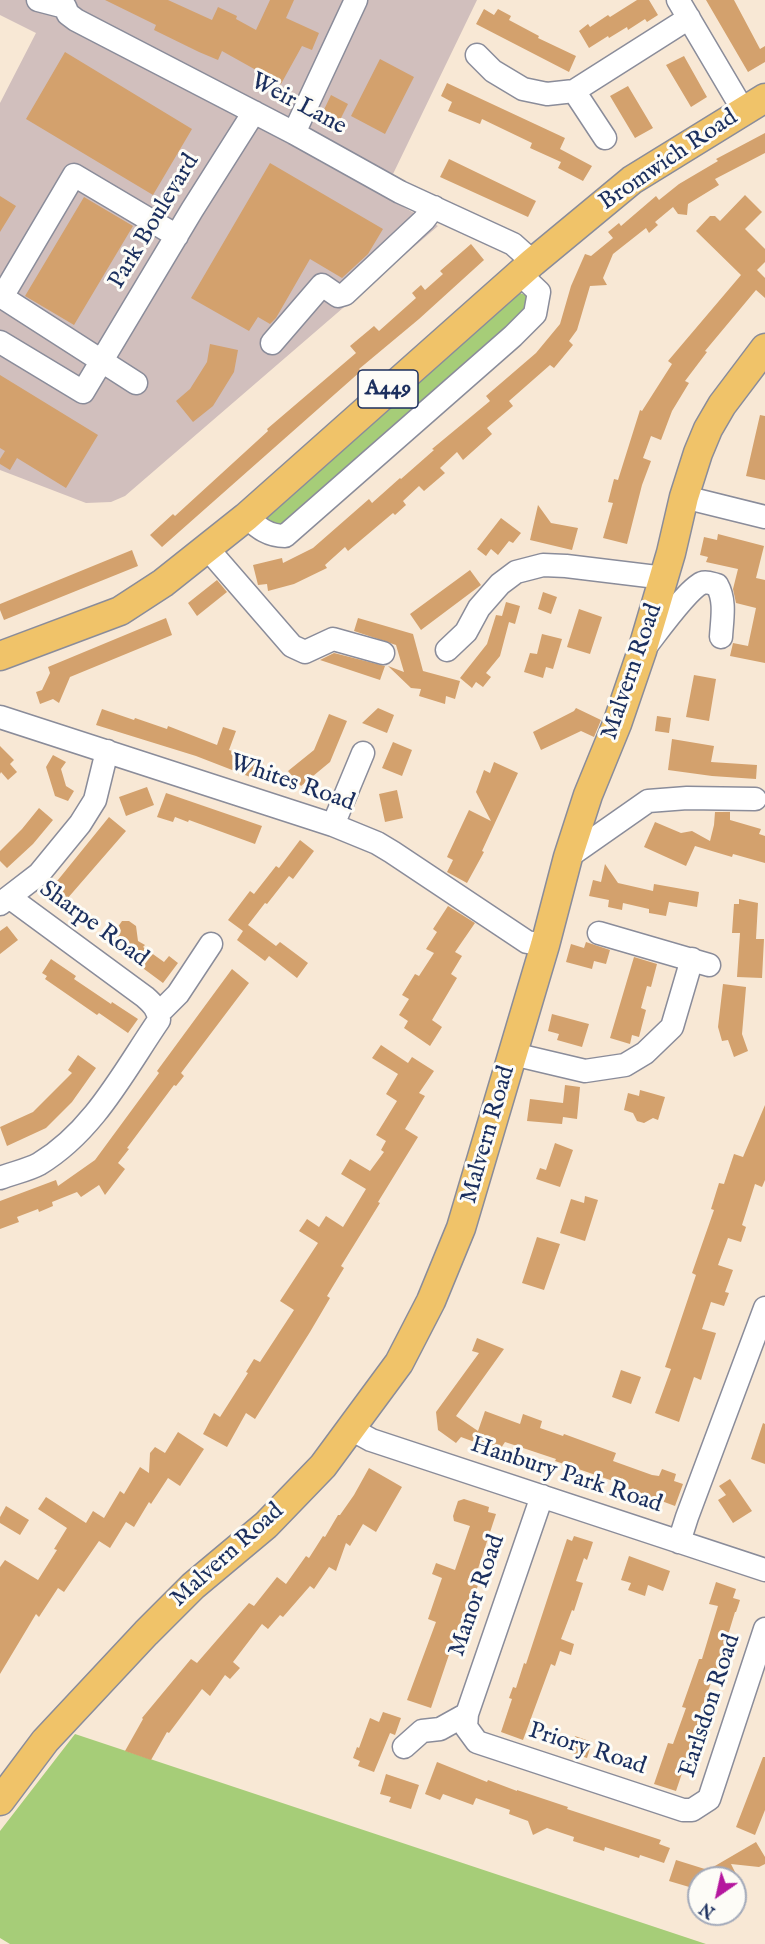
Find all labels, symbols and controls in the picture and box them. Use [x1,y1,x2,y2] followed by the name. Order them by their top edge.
[245,68,351,142] street label: Weir Lane
[594,104,744,218] street label: Bromwich Road
[103,149,207,295] street label: Park Boulevard
[358,370,418,408] road number: A449
[596,600,670,744] street label: Malvern Road
[226,749,358,819] street label: Whites Road
[33,876,153,974] street label: Sharpe Road
[456,1063,522,1207] street label: Malvern Road
[467,1431,665,1521] street label: Hanbury Park Road
[166,1498,290,1614] street label: Malvern Road
[444,1531,512,1661] street label: Manor Road
[674,1631,748,1781] street label: Earlsdon Road
[525,1717,649,1783] street label: Priory Road
[687,1866,747,1926] north arrow
[697,1897,719,1921] text: N

